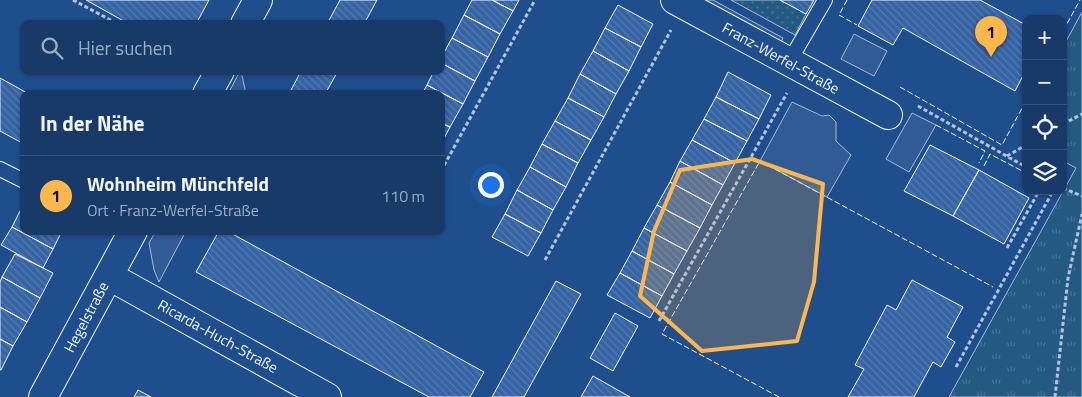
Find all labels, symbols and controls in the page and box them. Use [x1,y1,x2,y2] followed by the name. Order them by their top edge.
[1022,15,1067,195] map controls
[1022,15,1067,60] button: +
[718,16,844,100] street label: Franz-Werfel-Straße
[975,16,1007,57] pin: 1
[20,20,445,75] search box
[78,33,173,62] text: Hier suchen
[38,34,66,62] icon: search
[1022,60,1067,105] button: −
[1022,105,1067,150] button: locate
[40,107,145,139] text: In der Nähe
[1022,150,1067,195] button: layers
[87,169,269,198] text: Wohnheim Münchfeld
[478,172,504,198] your location
[52,184,60,208] text: 1
[381,184,425,208] text: 110 m
[87,198,259,222] text: Ort · Franz-Werfel-Straße
[58,277,114,357] street label: Hegelstraße
[154,293,282,379] street label: Ricarda-Huch-Straße

